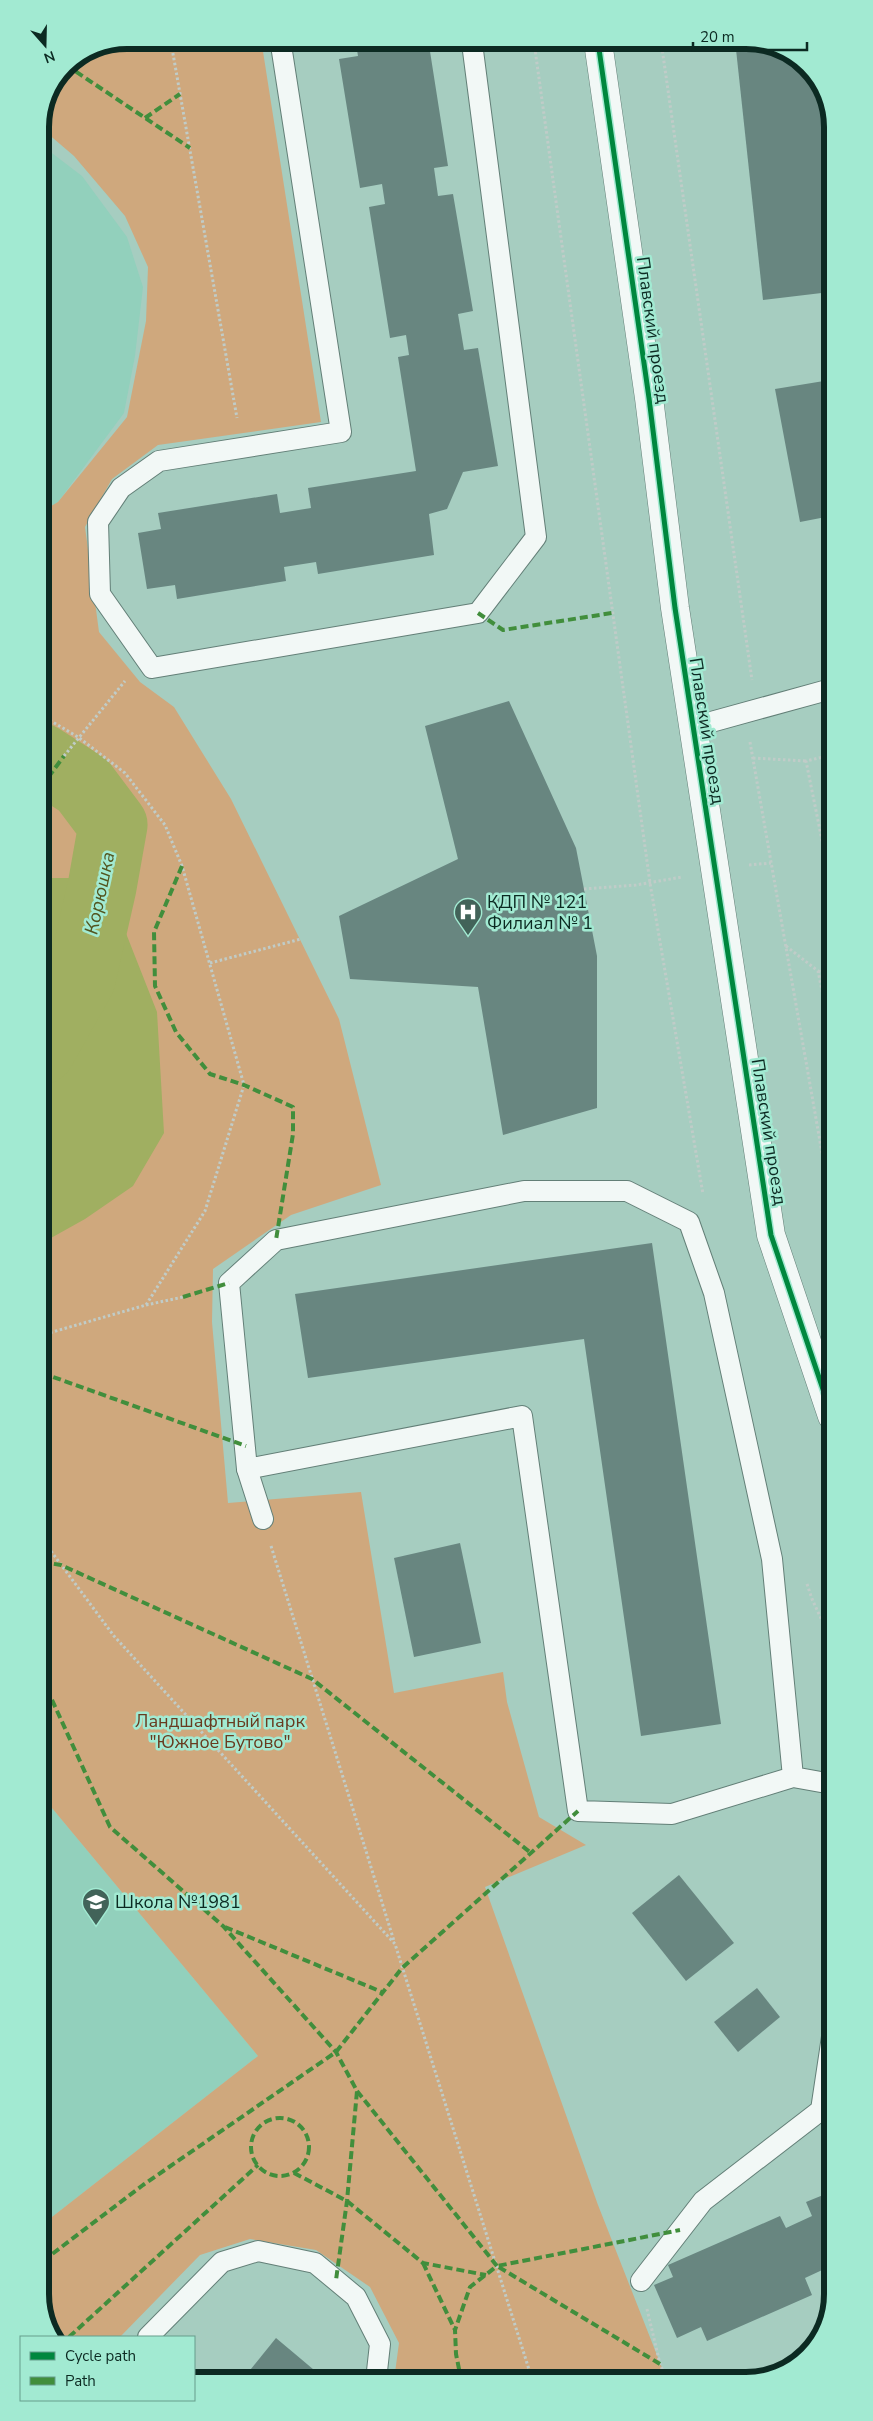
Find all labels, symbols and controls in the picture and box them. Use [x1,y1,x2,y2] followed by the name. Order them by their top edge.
[20,20,70,70] north arrow
[693,20,807,52] scale bar
[700,27,735,47] text: 20 m
[41,46,57,67] text: N
[631,255,675,405] street label: Плавский проезд
[684,656,730,806] street label: Плавский проезд
[79,849,121,937] water label: Корюшка
[487,890,593,935] place label: КДП № 121 Филиал № 1
[453,897,483,936] hospital icon: КДП № 121 Филиал № 1
[746,1057,792,1207] street label: Плавский проезд
[135,1709,305,1754] park label: Ландшафтный парк "Южное Бутово"
[81,1887,111,1926] school or university icon: Школа №1981
[115,1890,241,1914] place label: Школа №1981
[20,2336,195,2401] legend
[65,2346,136,2366] text: Cycle path
[65,2371,96,2391] text: Path

